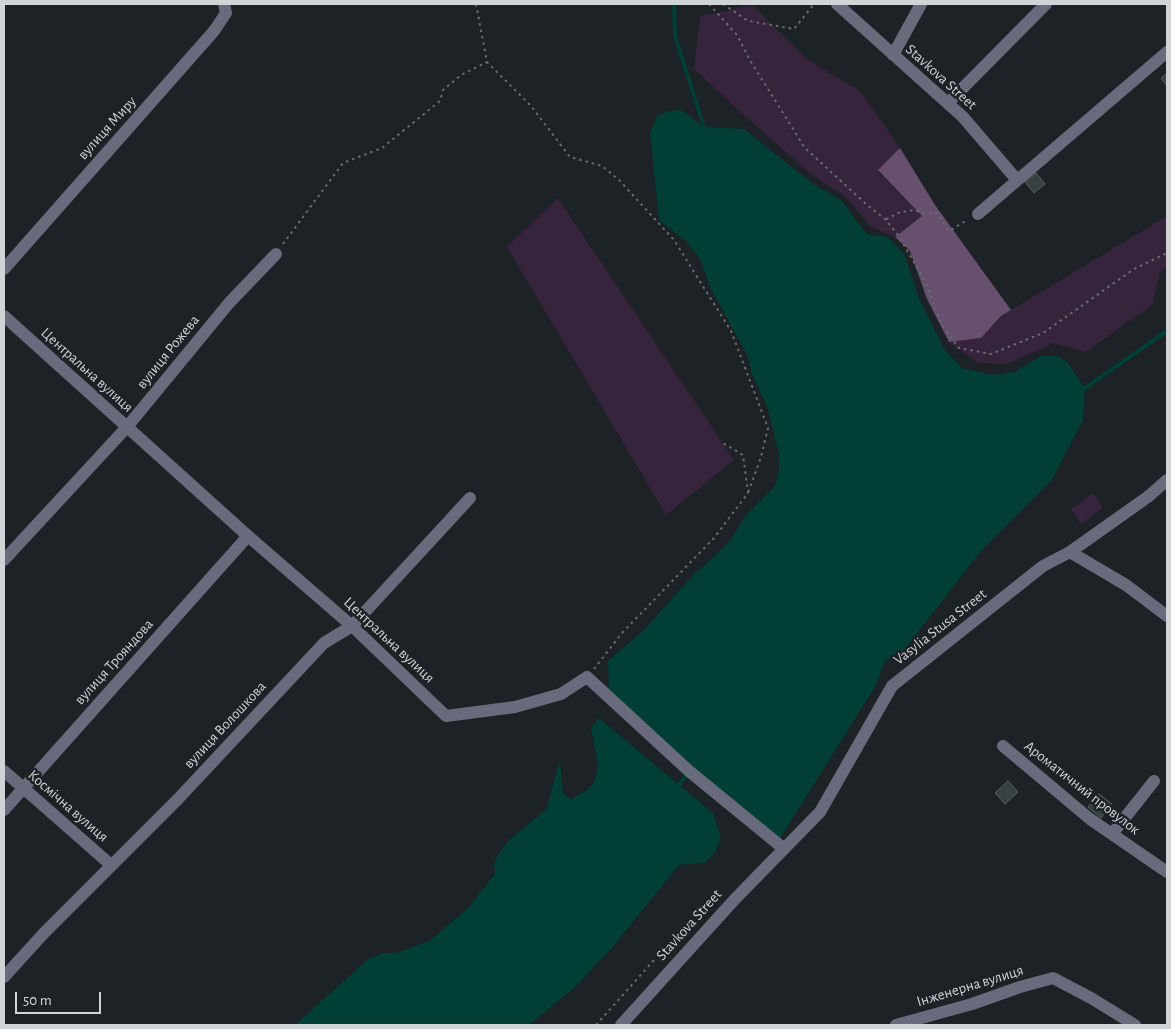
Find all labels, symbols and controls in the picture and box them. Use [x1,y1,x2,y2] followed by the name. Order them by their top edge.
[902,40,980,114] street label: Stavkova Street
[74,93,140,163] street label: вулиця Миру
[133,311,203,393] street label: вулиця Рожева
[37,324,137,416] street label: Центральна вулиця
[890,585,990,669] street label: Vasylia Stusa Street
[340,593,438,687] street label: Центральна вулиця
[71,615,157,709] street label: вулиця Трояндова
[180,678,270,772] street label: вулиця Волошкова
[1021,737,1143,839] street label: Ароматичний провулок
[24,766,112,846] street label: Космічна вулиця
[652,886,726,964] street label: Stavkova Street
[914,961,1026,1011] street label: Інженерна вулиця
[18,982,104,1014] scale bar
[23,993,52,1008] text: 50 m

